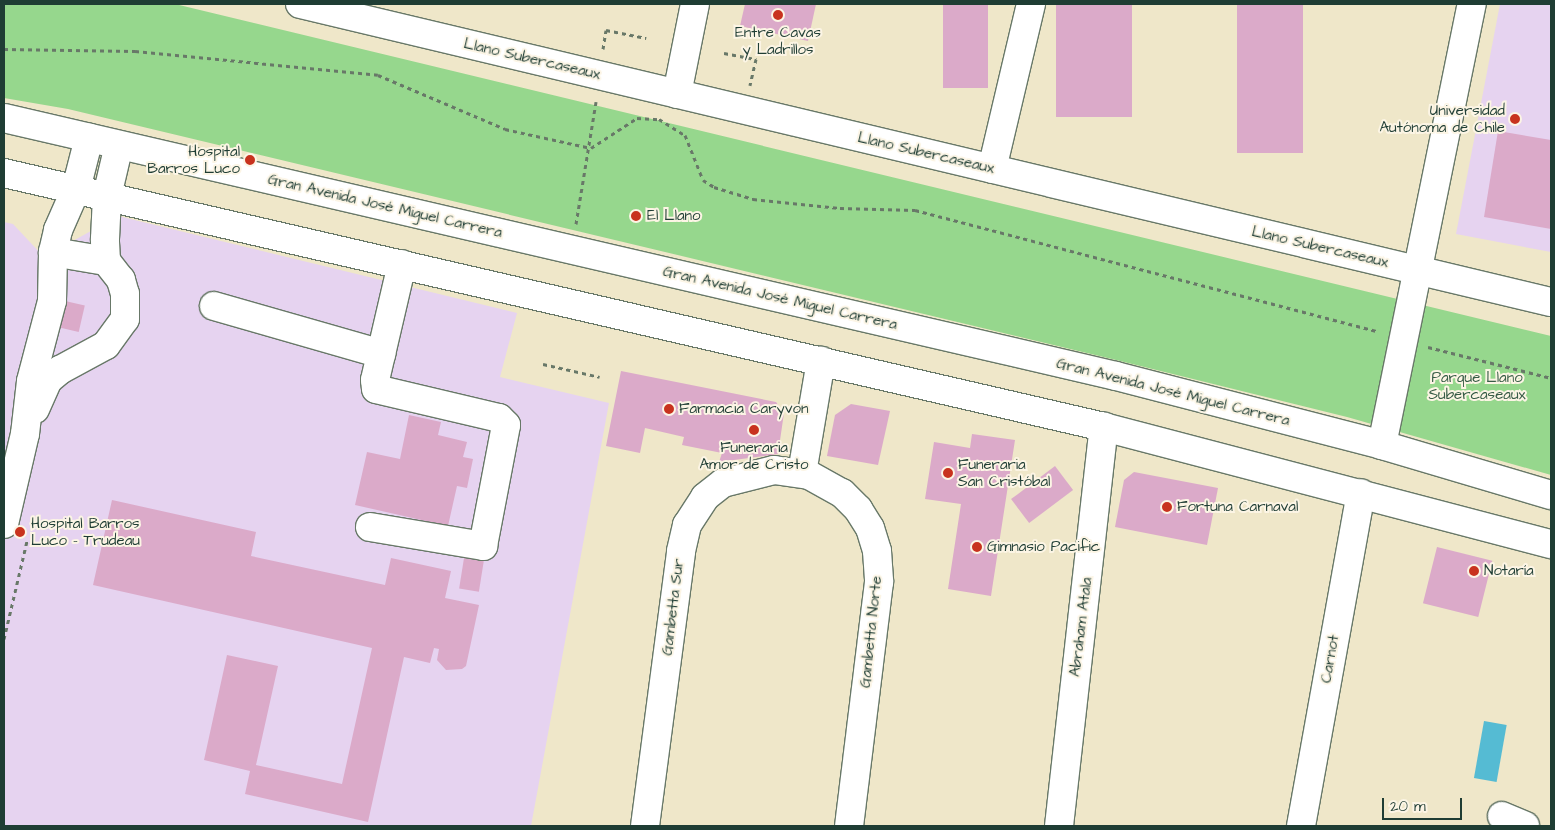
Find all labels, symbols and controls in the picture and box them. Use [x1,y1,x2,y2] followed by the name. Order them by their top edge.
[772,9,784,21] marker: Entre Cavas y Ladrillos
[735,23,821,58] place label: Entre Cavas y Ladrillos
[462,35,602,83] street label: Llano Subercaseaux
[1379,101,1505,136] place label: Universidad Autónoma de Chile
[1509,113,1521,125] marker: Universidad Autónoma de Chile
[856,129,996,177] street label: Llano Subercaseaux
[147,142,240,177] place label: Hospital Barros Luco
[244,154,256,166] marker: Hospital Barros Luco
[266,170,504,242] street label: Gran Avenida José Miguel Carrera
[647,207,701,225] place label: El Llano
[629,209,643,223] marker: El Llano
[1250,223,1390,271] street label: Llano Subercaseaux
[661,262,899,334] street label: Gran Avenida José Miguel Carrera
[1055,354,1291,430] street label: Gran Avenida José Miguel Carrera
[1428,368,1526,403] park label: Parque Llano Subercaseaux
[679,400,808,418] place label: Farmacia Caryvon
[663,403,675,415] marker: Farmacia Caryvon
[748,424,760,436] marker: Funeraria Amor de Cristo
[699,438,809,473] place label: Funeraria Amor de Cristo
[958,455,1050,490] place label: Funeraria San Cristóbal
[942,467,954,479] marker: Funeraria San Cristóbal
[1177,498,1298,516] place label: Fortuna Carnaval
[1161,501,1173,513] marker: Fortuna Carnaval
[31,514,140,549] place label: Hospital Barros Luco - Trudeau
[13,525,27,539] marker: Hospital Barros Luco - Trudeau
[987,538,1100,556] place label: Gimnasio Pacific
[971,541,983,553] marker: Gimnasio Pacific
[658,558,688,656] street label: Gambetta Sur
[1484,562,1534,580] place label: Notaría
[1468,565,1480,577] marker: Notaría
[856,575,886,689] street label: Gambetta Norte
[1066,576,1096,678] street label: Abraham Atala
[1317,634,1343,684] street label: Carnot
[1385,788,1465,820] scale bar
[1390,796,1426,817] text: 20 m

